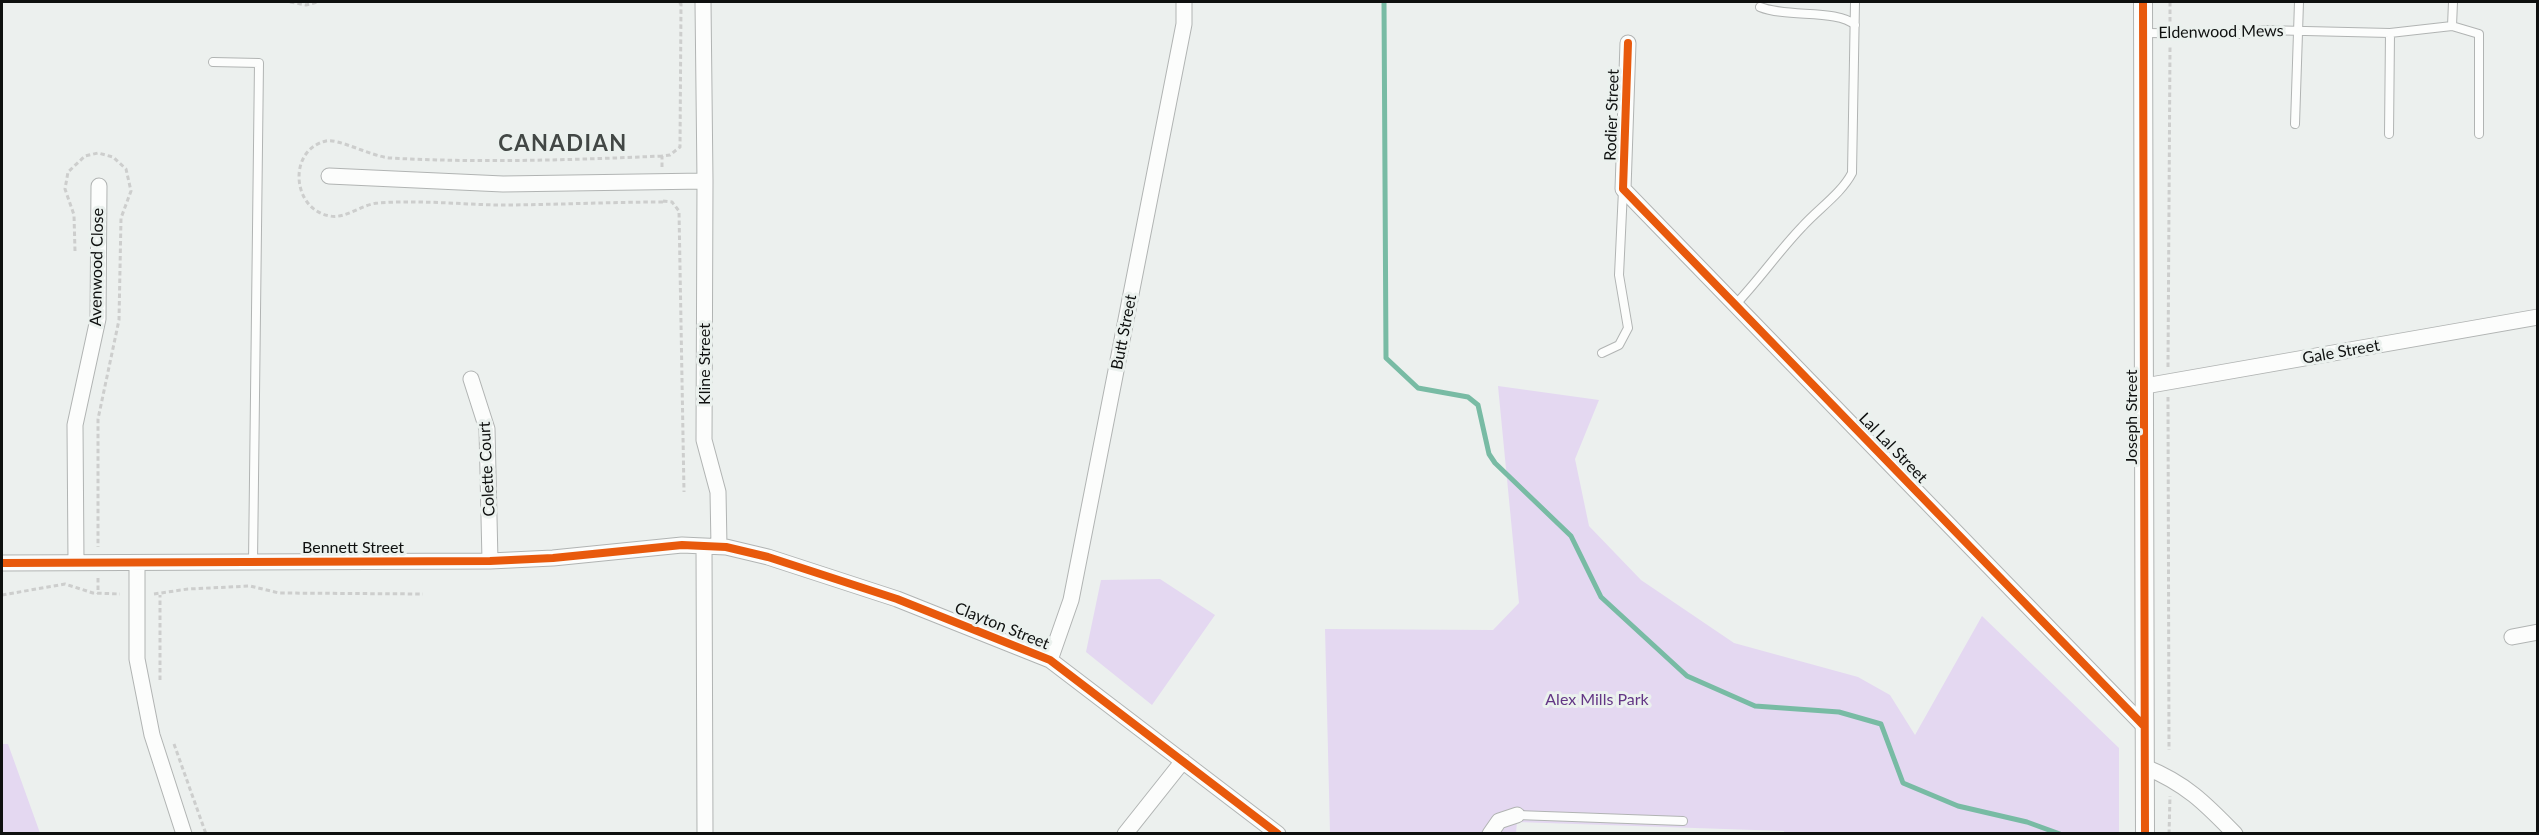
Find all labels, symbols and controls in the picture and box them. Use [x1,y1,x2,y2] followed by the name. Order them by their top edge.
[2158,21,2284,43] street label: Eldenwood Mews
[1601,69,1623,161] street label: Rodier Street
[498,131,628,157] district label: CANADIAN
[86,208,108,326] street label: Avenwood Close
[1107,293,1141,371] street label: Butt Street
[695,323,715,405] street label: Kline Street
[2301,336,2381,368] street label: Gale Street
[2122,369,2142,465] street label: Joseph Street
[1855,409,1931,487] street label: Lal Lal Street
[475,421,499,517] street label: Colette Court
[302,538,404,558] street label: Bennett Street
[952,598,1052,654] street label: Clayton Street
[1545,690,1649,710] park label: Alex Mills Park

